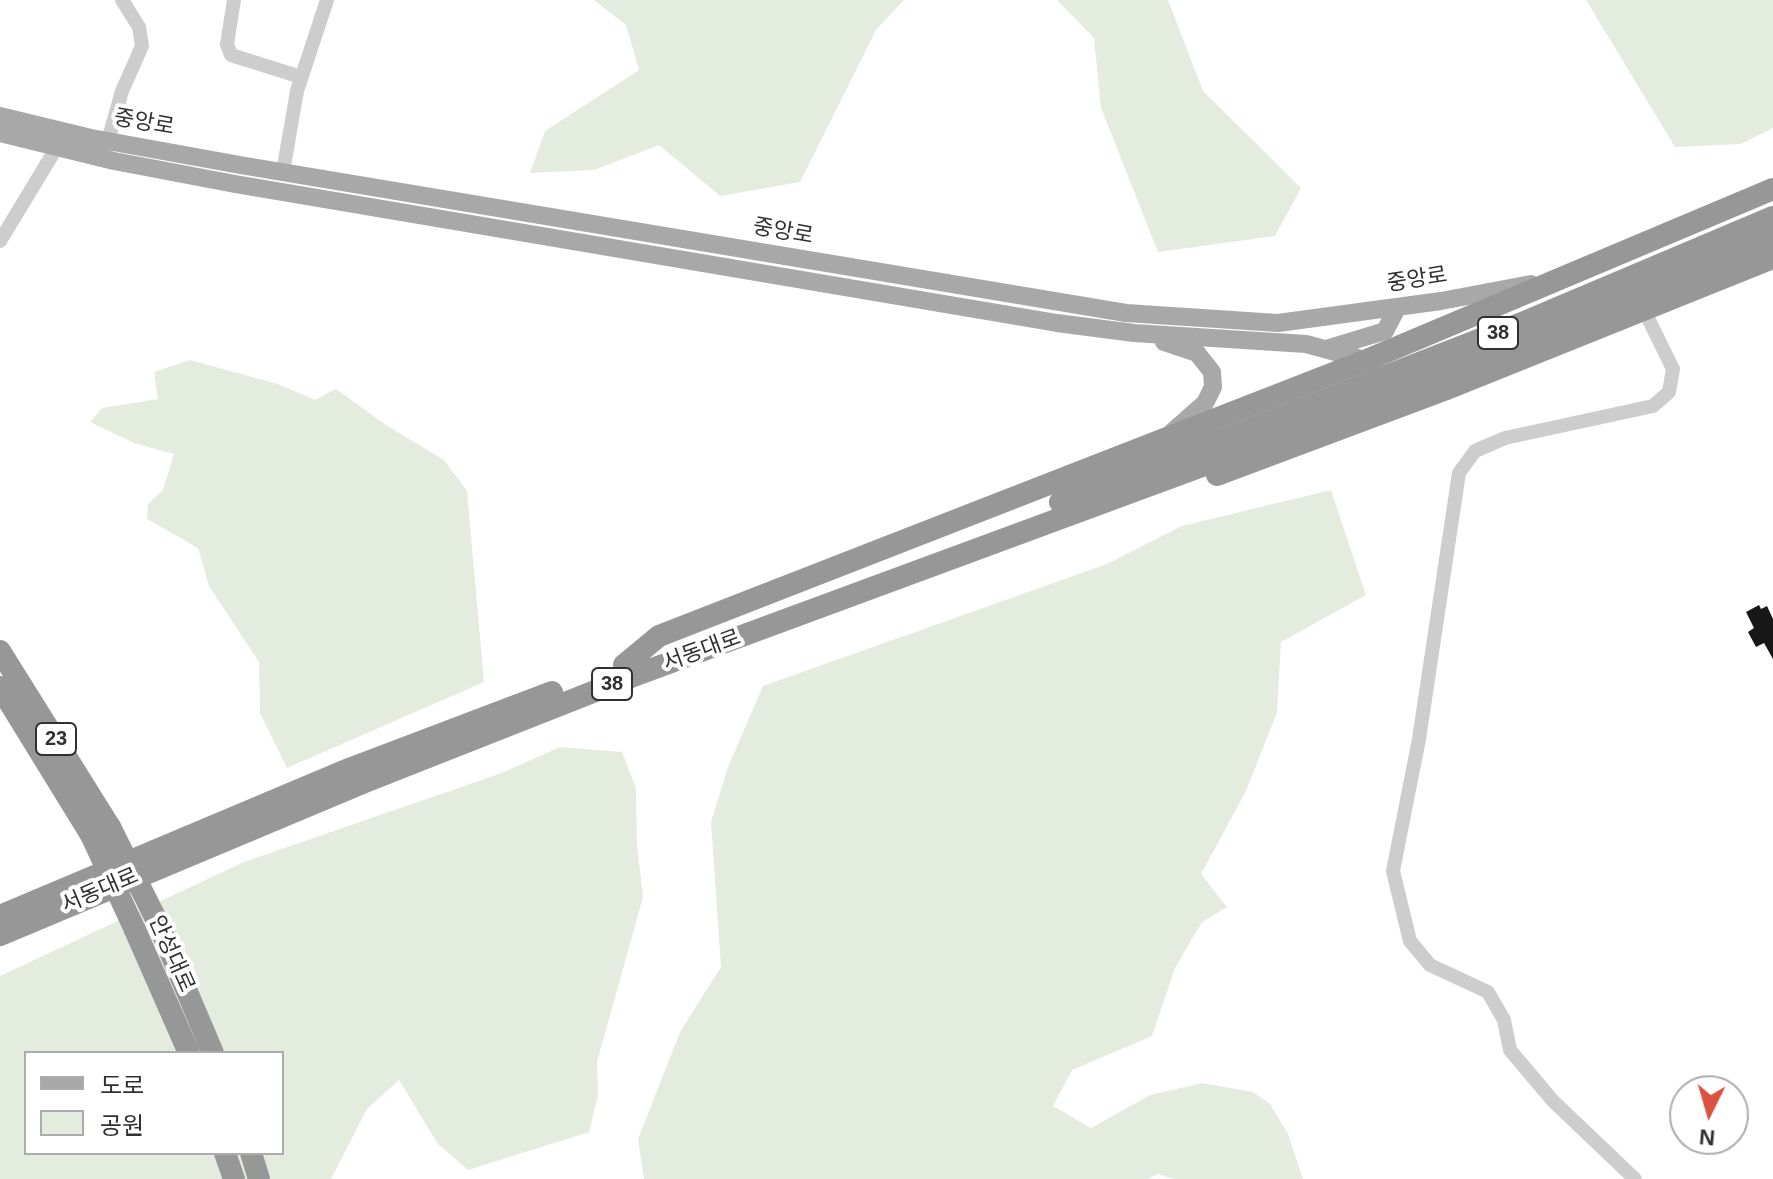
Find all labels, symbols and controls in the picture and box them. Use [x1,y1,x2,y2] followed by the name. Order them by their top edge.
[112,105,176,141] street label: 중앙로
[751,214,815,250] street label: 중앙로
[1385,262,1449,298] street label: 중앙로
[1478,317,1518,349] road number: 38
[659,625,745,677] street label: 서동대로
[592,668,632,700] road number: 38
[36,723,76,755] road number: 23
[58,863,142,919] street label: 서동대로
[142,912,200,996] street label: 안성대로
[24,1051,284,1155] legend
[100,1072,144,1099] text: 도로
[1669,1075,1749,1155] north arrow
[100,1112,144,1139] text: 공원
[1698,1124,1716,1151] text: N

